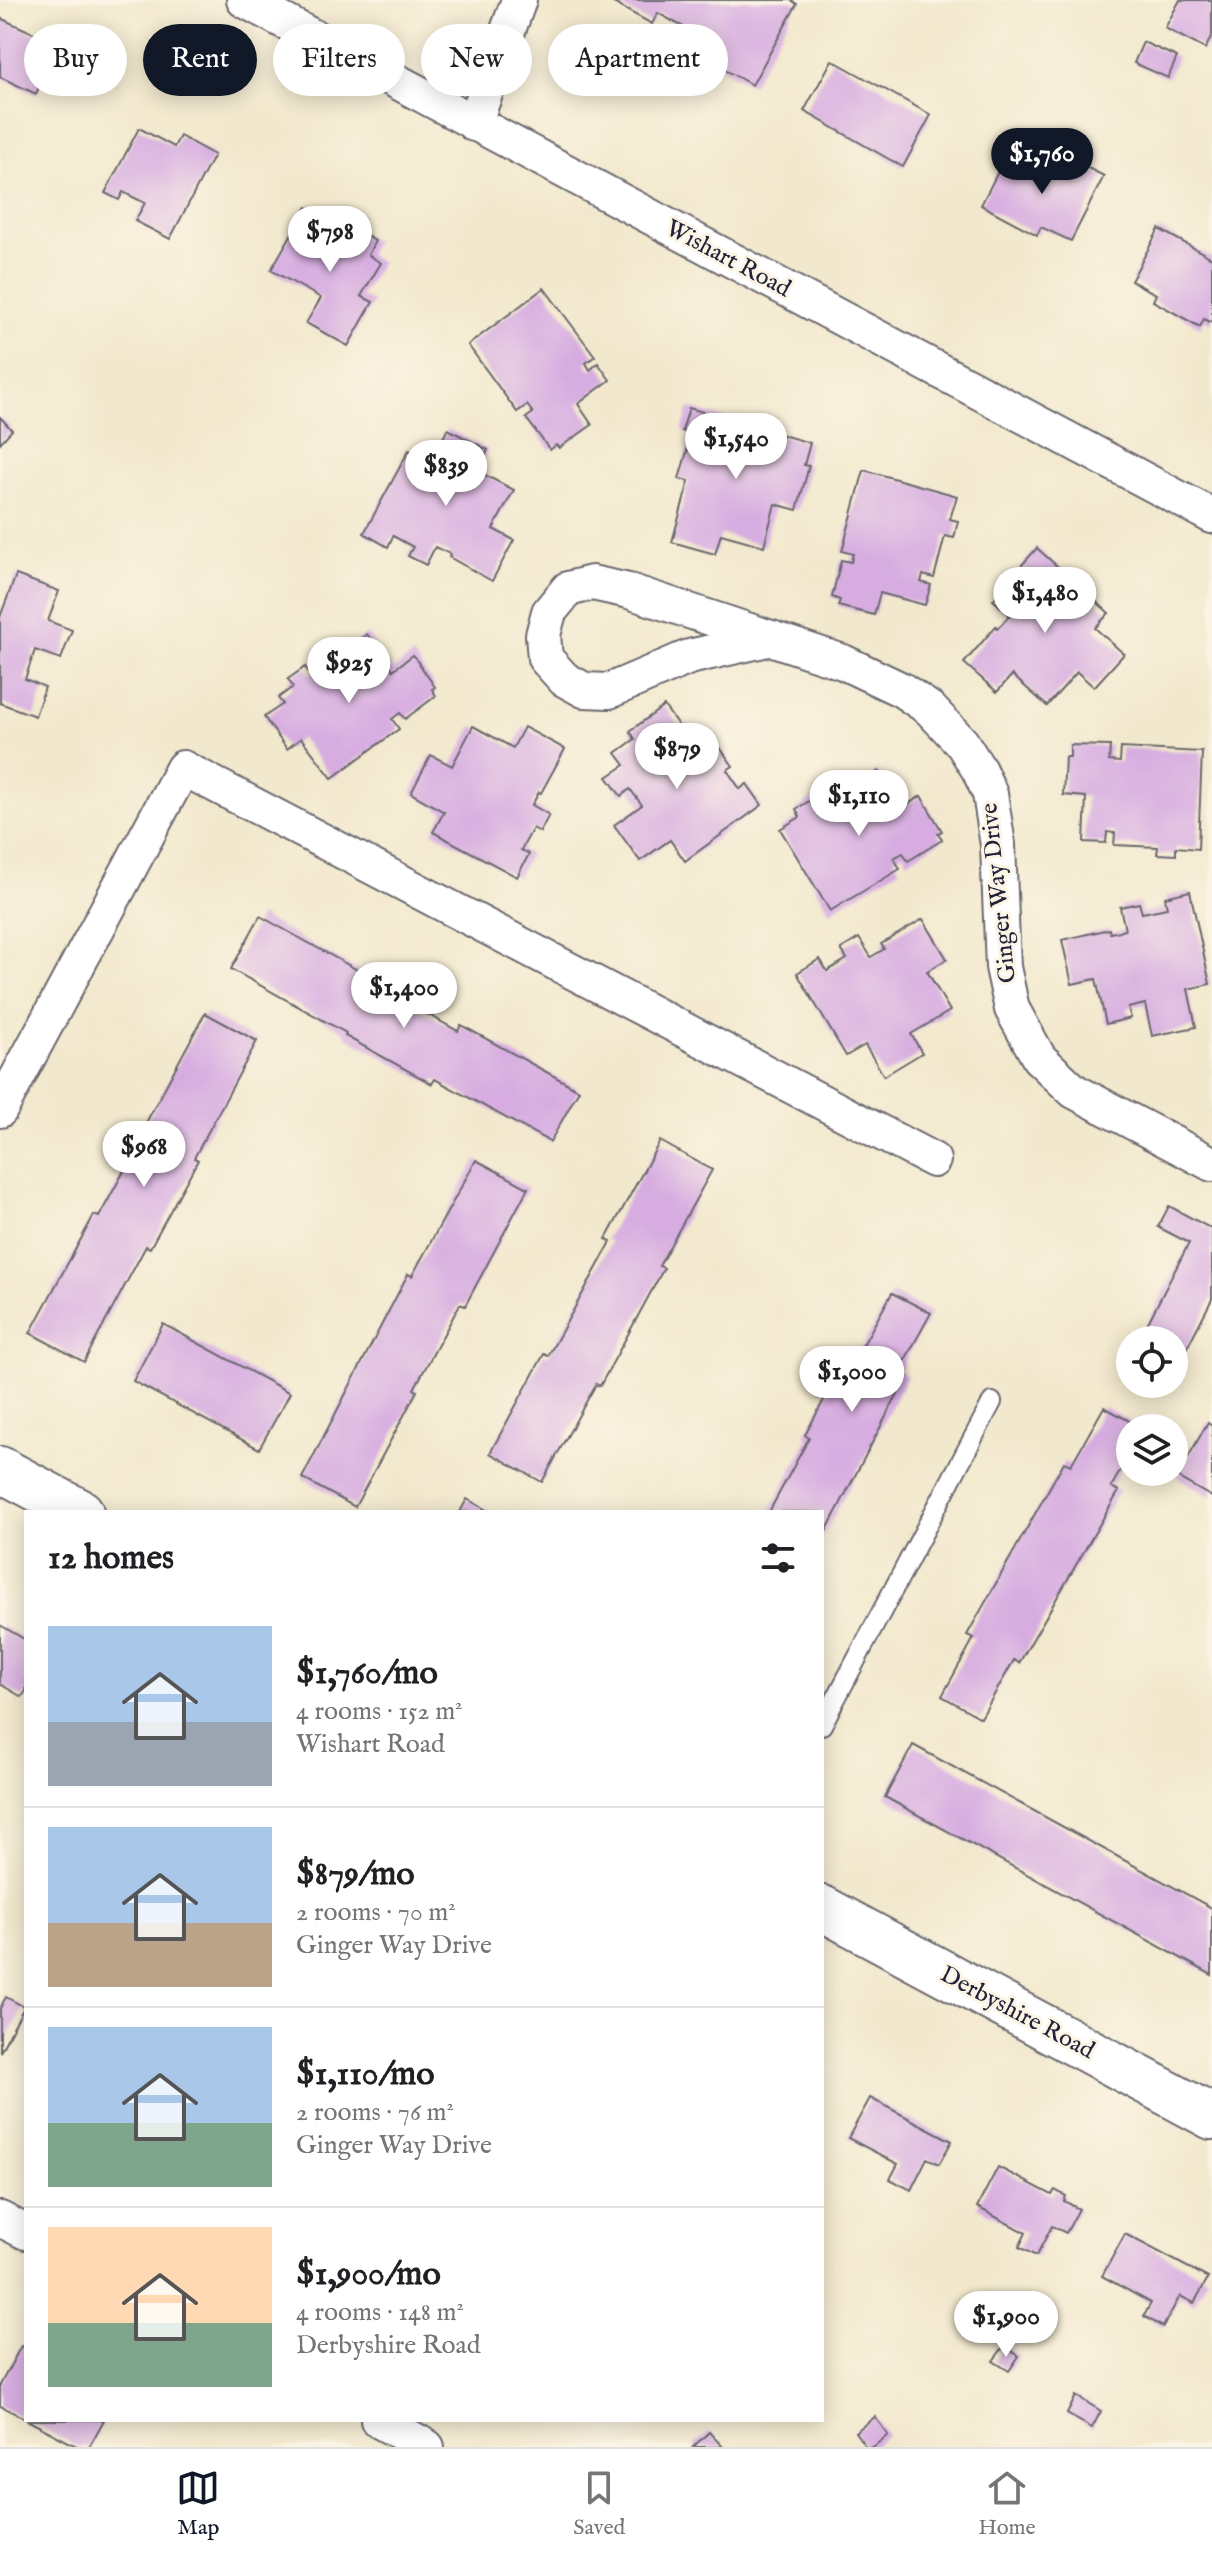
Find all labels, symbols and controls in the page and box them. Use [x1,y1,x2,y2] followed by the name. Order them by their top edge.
[24,24,127,96] chip: Buy
[143,24,257,96] chip: Rent
[273,24,405,96] chip: Filters
[421,24,532,96] chip: New
[548,24,728,96] chip: Apartment
[977,128,1107,196] pin: $1,760
[1009,137,1075,170] text: $1,760
[283,206,377,274] pin: $798
[660,213,796,305] street label: Wishart Road
[306,215,354,248] text: $798
[671,413,801,481] pin: $1,540
[703,422,769,455] text: $1,540
[399,440,493,508] pin: $839
[423,449,469,482] text: $839
[980,567,1110,635] pin: $1,480
[1011,576,1079,609] text: $1,480
[302,637,396,705] pin: $925
[325,646,373,679] text: $925
[630,723,724,791] pin: $879
[653,732,701,765] text: $879
[794,770,924,838] pin: $1,110
[827,779,891,812] text: $1,110
[974,801,1024,985] street label: Ginger Way Drive
[339,962,469,1030] pin: $1,400
[369,971,439,1004] text: $1,400
[97,1121,191,1189] pin: $968
[121,1130,167,1163] text: $968
[1116,1326,1188,1486] map controls
[1116,1326,1188,1398] button: locate
[787,1346,917,1414] pin: $1,000
[817,1355,887,1388] text: $1,000
[1116,1414,1188,1486] button: layers
[756,1536,800,1580] icon: filters
[48,1537,174,1580] text: 12 homes
[296,1652,438,1695] text: $1,760/mo
[112,1658,208,1754] icon: home
[296,1695,463,1728] text: 4 rooms · 152 m²
[296,1728,445,1761] text: Wishart Road
[296,1853,415,1896] text: $879/mo
[112,1859,208,1955] icon: home
[296,1896,456,1929] text: 2 rooms · 70 m²
[296,1929,492,1962] text: Ginger Way Drive
[934,1959,1100,2067] street label: Derbyshire Road
[296,2053,434,2096] text: $1,110/mo
[112,2059,208,2155] icon: home
[296,2096,454,2129] text: 2 rooms · 76 m²
[296,2129,492,2162] text: Ginger Way Drive
[296,2253,441,2296] text: $1,900/mo
[112,2259,208,2355] icon: home
[941,2291,1071,2359] pin: $1,900
[296,2296,464,2329] text: 4 rooms · 148 m²
[972,2300,1040,2333] text: $1,900
[296,2329,481,2362] text: Derbyshire Road
[176,2466,220,2542] tab: Map
[573,2466,625,2542] tab: Saved
[978,2466,1036,2542] tab: Home

